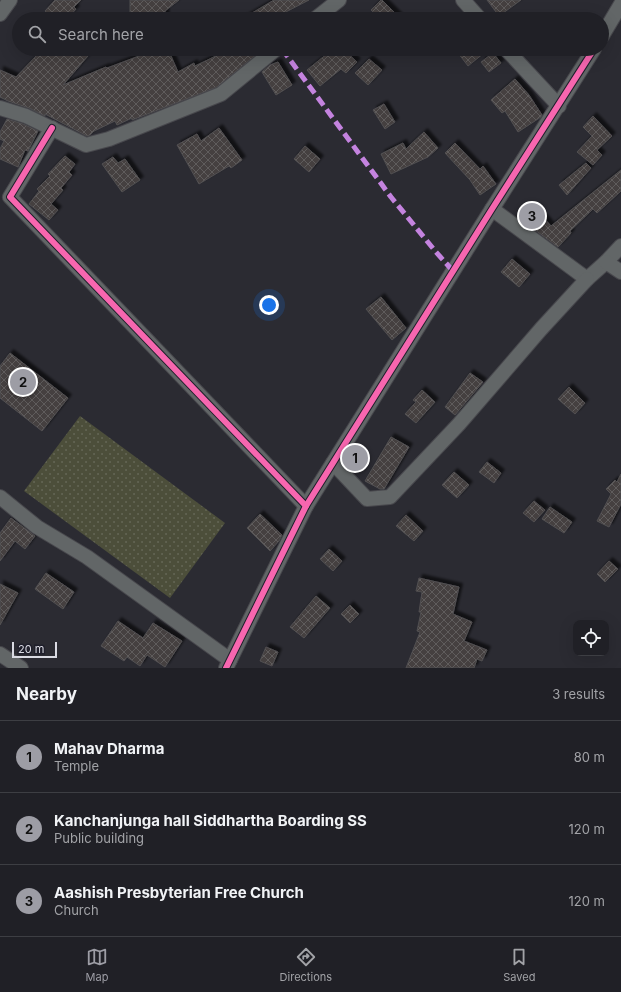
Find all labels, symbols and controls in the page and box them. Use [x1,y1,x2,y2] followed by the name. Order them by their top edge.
[12,12,609,56] search box
[26,23,48,45] icon: search
[58,25,144,44] text: Search here
[519,201,545,231] pin: 3
[259,295,279,315] your location
[10,367,36,397] pin: 2
[342,443,368,473] pin: 1
[573,620,609,656] map controls
[573,620,609,656] button: locate
[12,640,57,659] scale bar
[18,642,44,656] text: 20 m
[16,684,77,704] text: Nearby
[552,686,605,702] text: 3 results
[54,739,165,758] text: Mahav Dharma
[26,749,32,765] text: 1
[574,749,605,765] text: 80 m
[54,758,99,774] text: Temple
[54,811,367,830] text: Kanchanjunga hall Siddhartha Boarding SS
[25,821,33,837] text: 2
[569,821,605,837] text: 120 m
[54,830,144,846] text: Public building
[54,883,304,902] text: Aashish Presbyterian Free Church
[25,893,33,909] text: 3
[569,893,605,909] text: 120 m
[54,902,99,918] text: Church
[86,946,108,984] tab: Map
[280,946,332,984] tab: Directions
[503,946,535,984] tab: Saved

